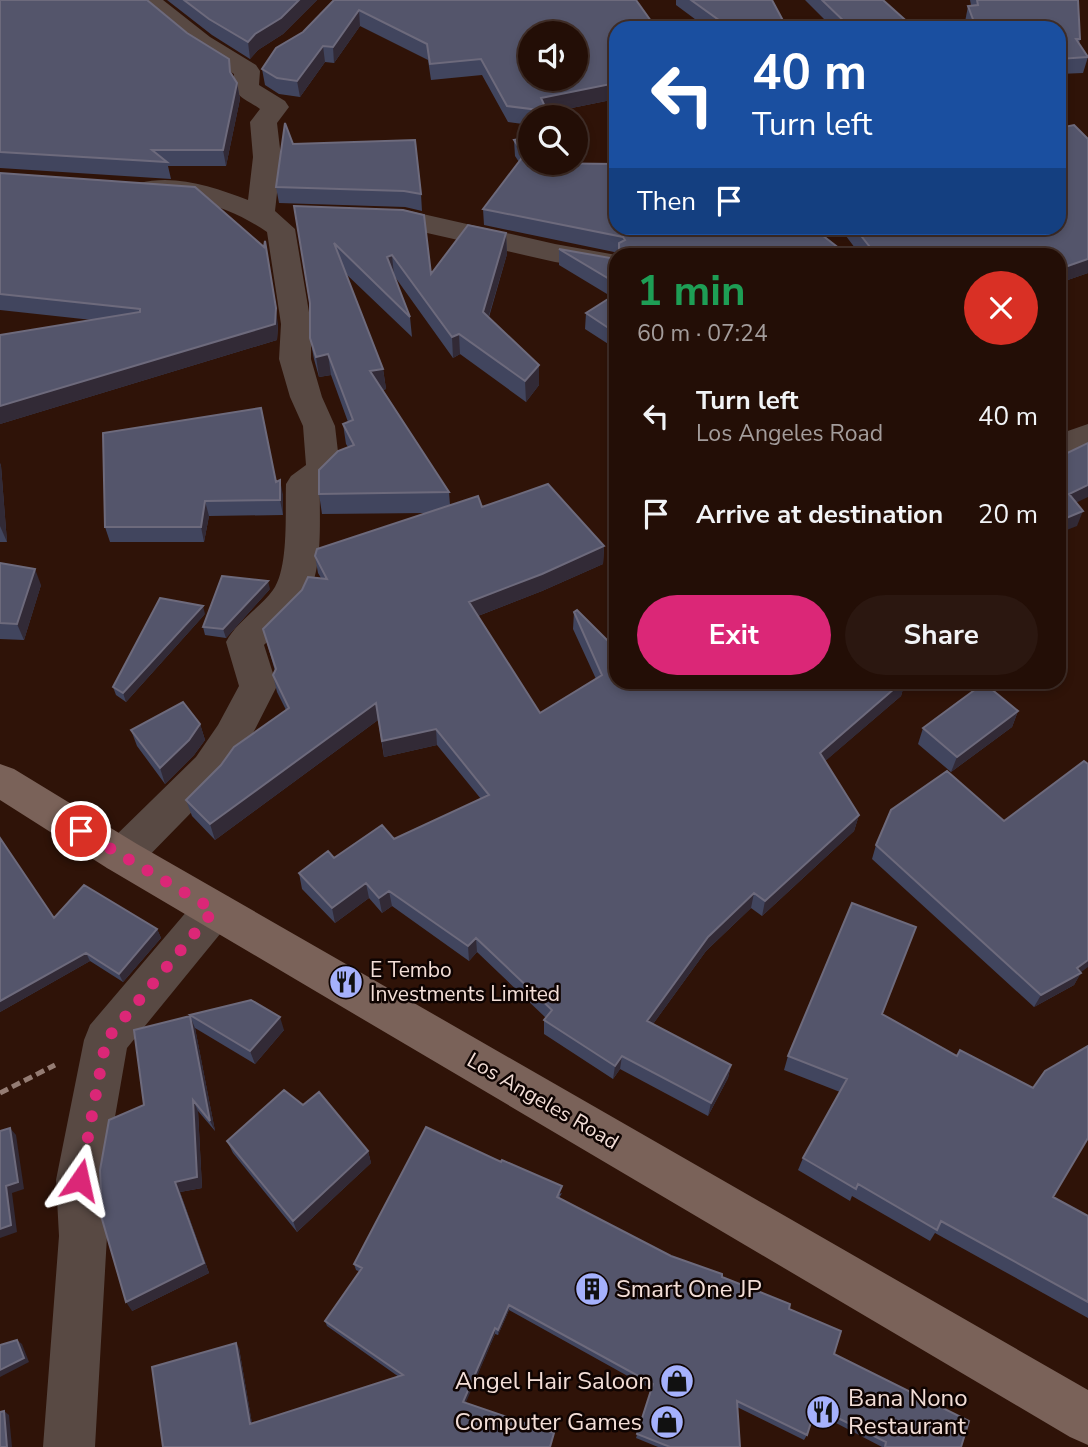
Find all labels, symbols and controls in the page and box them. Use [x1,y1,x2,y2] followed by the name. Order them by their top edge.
[518,21,588,175] map controls
[518,21,588,91] button: sound
[752,39,867,106] text: 40 m
[637,49,728,140] icon: left
[752,103,872,146] text: Turn left
[518,105,588,175] button: search
[710,182,748,220] icon: arrive
[637,184,696,219] text: Then
[637,263,746,320] text: 1 min
[964,271,1038,345] button: close
[637,318,768,349] text: 60 m · 07:24
[696,383,799,418] text: Turn left
[637,397,675,435] icon: left
[978,399,1038,434] text: 40 m
[696,418,883,449] text: Los Angeles Road
[637,495,675,533] icon: arrive
[696,497,943,532] text: Arrive at destination
[978,497,1038,532] text: 20 m
[637,595,831,675] button: Exit
[845,595,1038,675] button: Share
[51,801,111,861] pin
[62,812,100,850] icon: arrive
[370,956,560,1008] place label: E Tembo Investments Limited
[327,963,365,1001] restaurant icon: E Tembo Investments Limited
[462,1046,624,1156] street label: Los Angeles Road
[43,1143,117,1217] position arrow
[573,1270,611,1308] building icon: Smart One JP
[616,1273,762,1305] place label: Smart One JP
[658,1362,696,1400] shop icon: Angel Hair Saloon
[455,1365,652,1397] place label: Angel Hair Saloon
[848,1382,968,1442] place label: Bana Nono Restaurant
[804,1393,842,1431] restaurant icon: Bana Nono Restaurant
[648,1403,686,1441] shop icon: Computer Games
[455,1406,642,1438] place label: Computer Games

